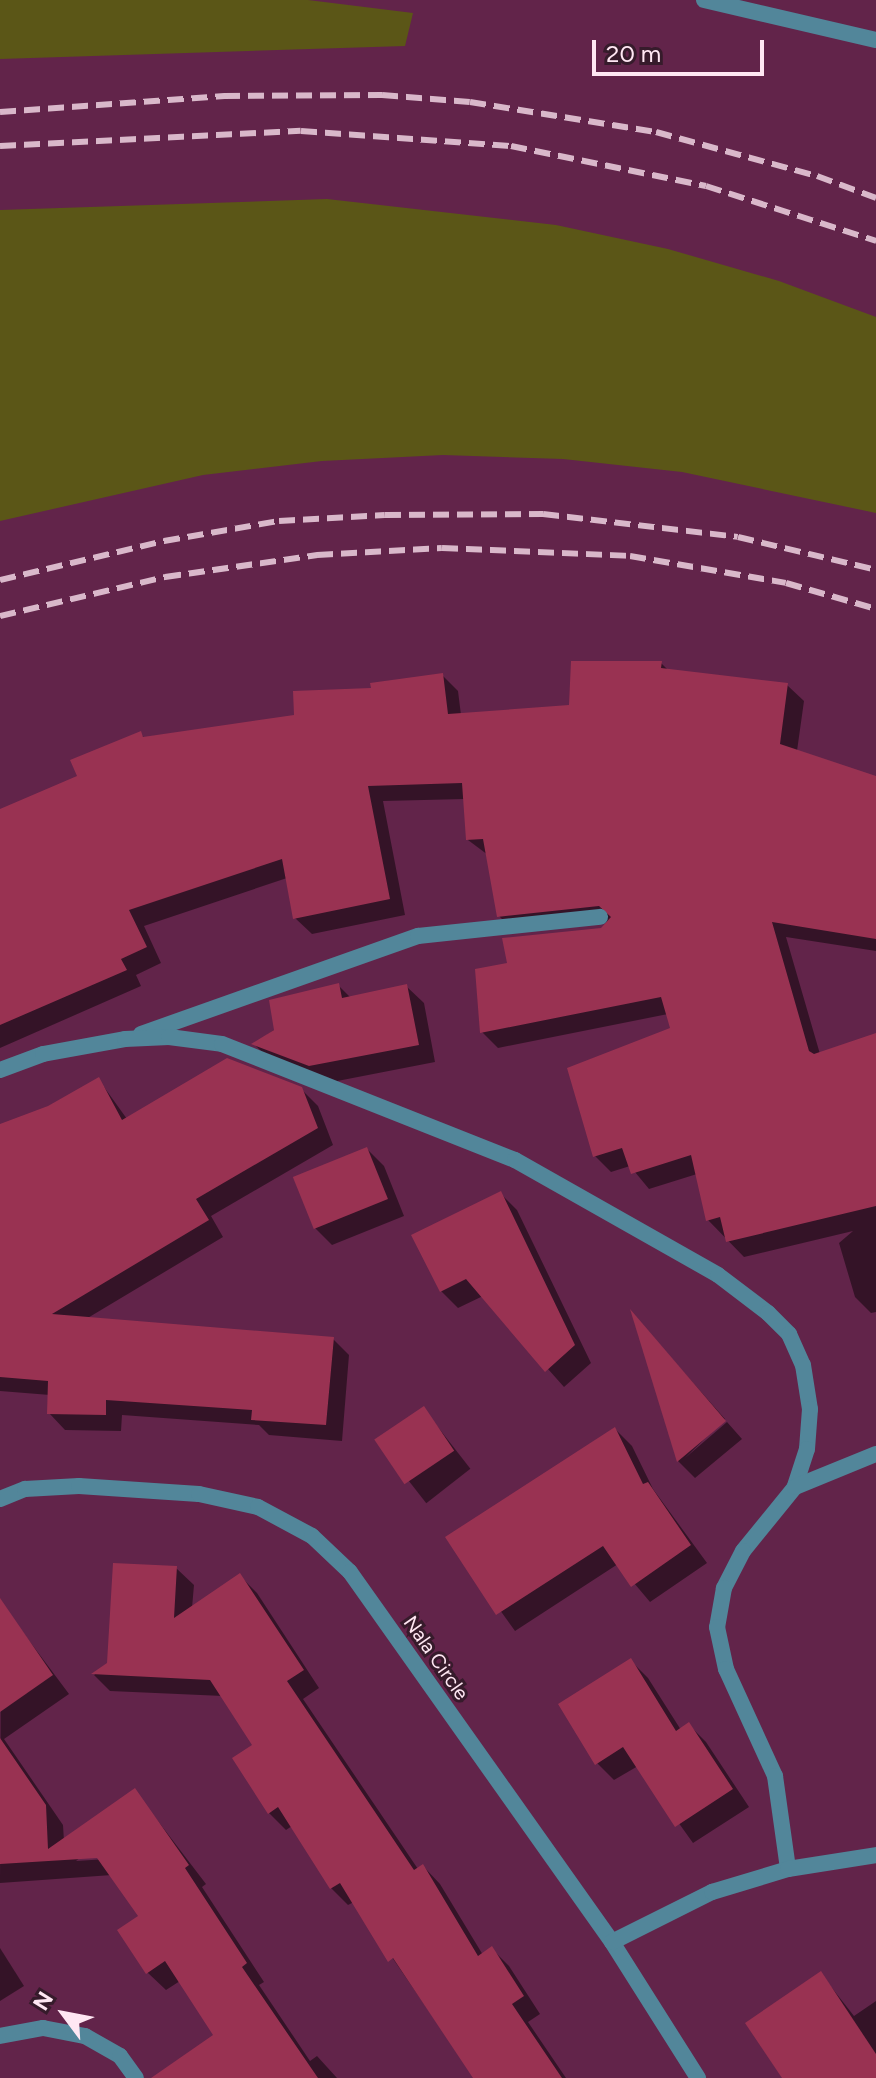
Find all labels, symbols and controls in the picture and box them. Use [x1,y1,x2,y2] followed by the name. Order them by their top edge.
[596,24,768,74] scale bar
[606,39,661,68] text: 20 m
[398,1611,474,1705] street label: Nala Circle
[24,1974,104,2054] north arrow
[27,1987,59,2015] text: N

